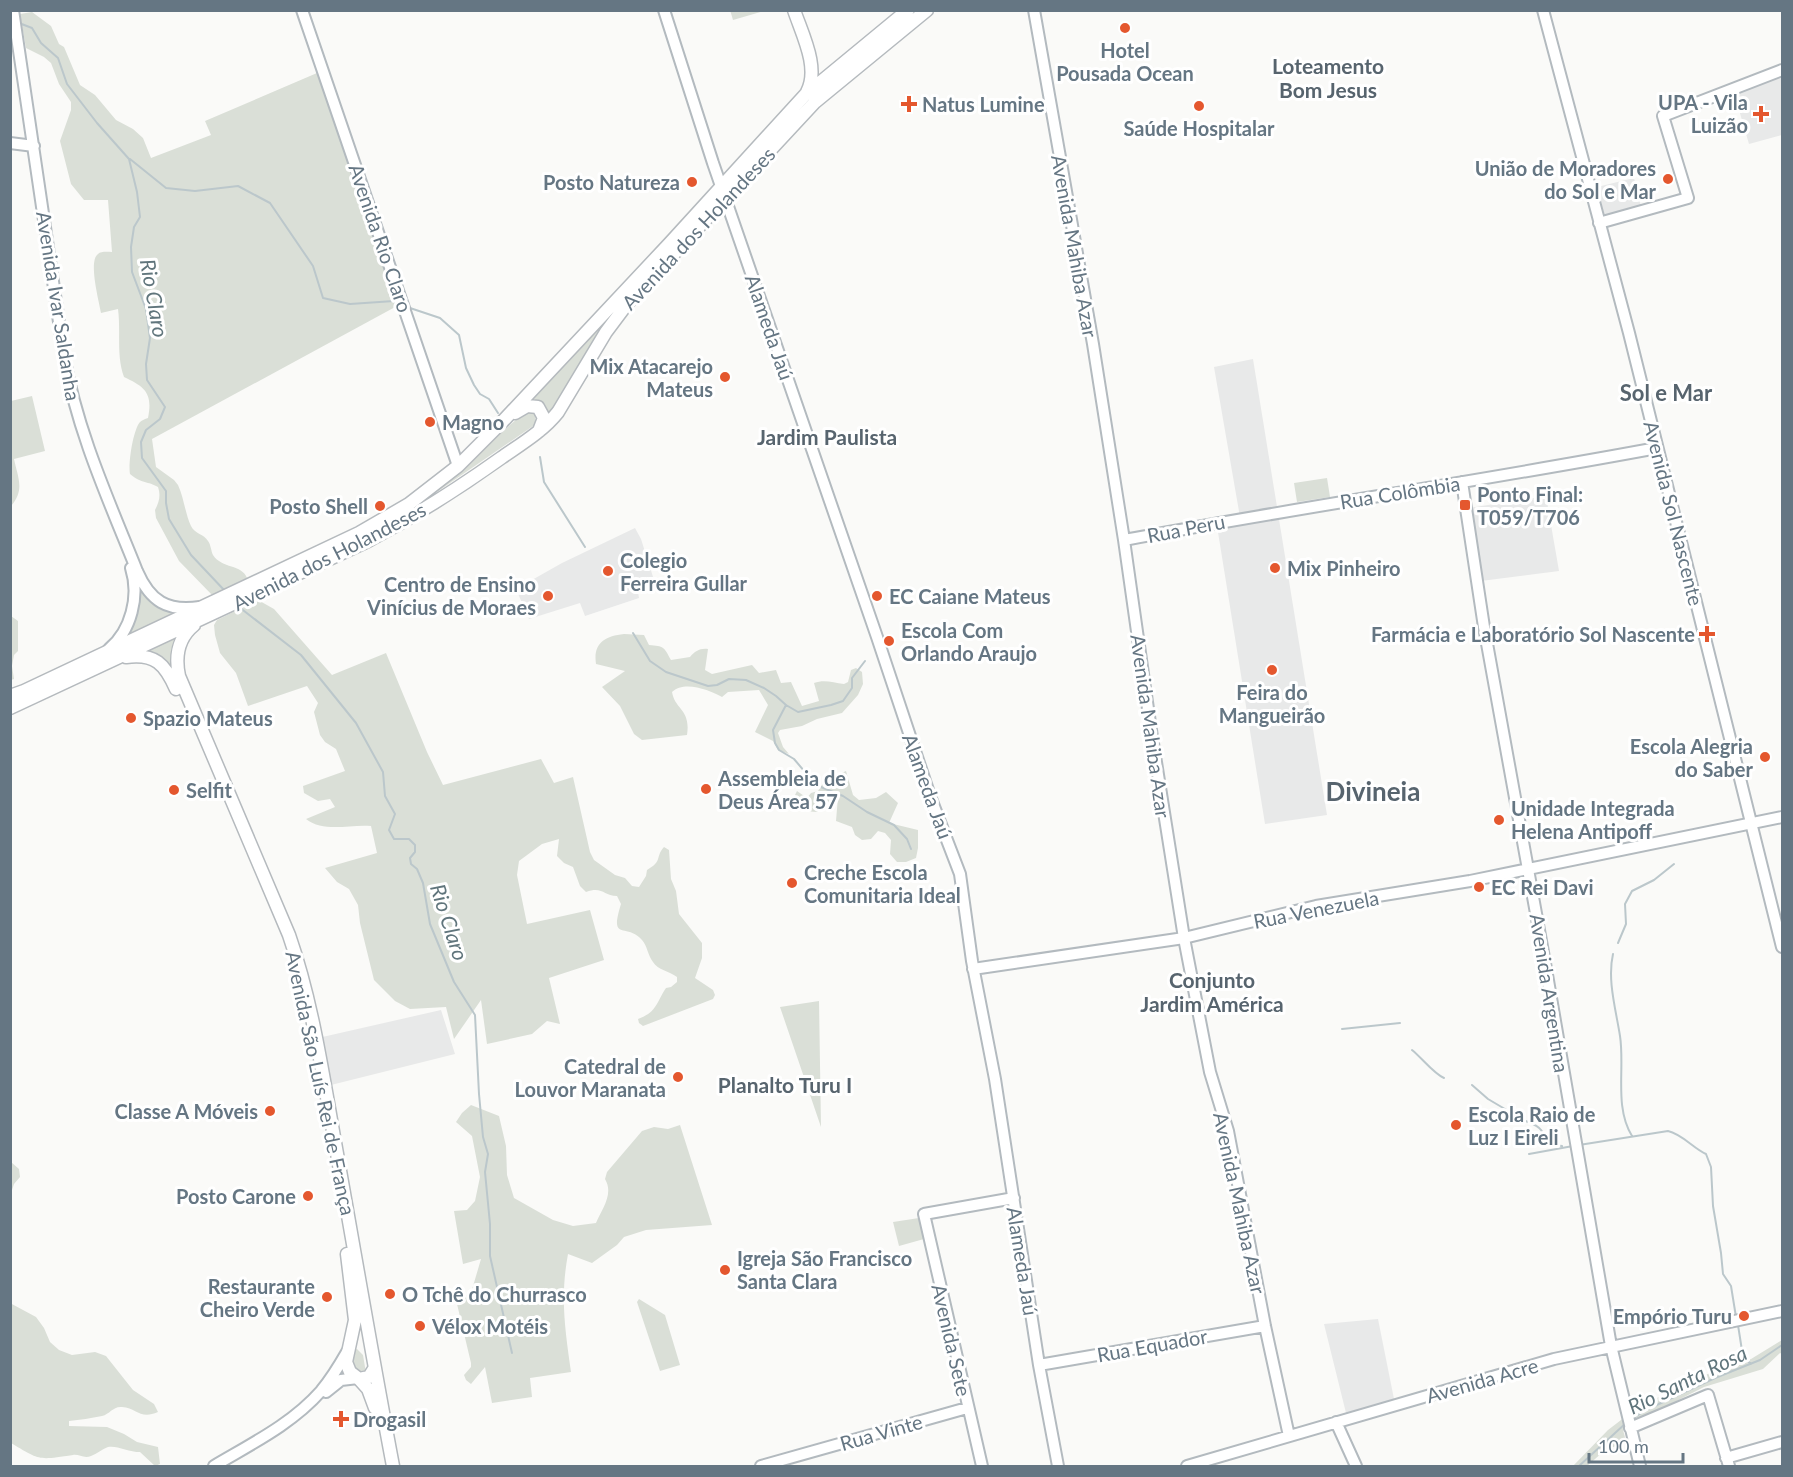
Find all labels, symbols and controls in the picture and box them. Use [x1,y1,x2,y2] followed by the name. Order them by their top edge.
[1118,21,1132,35] marker: Hotel Pousada Ocean
[1056,38,1194,85] place label: Hotel Pousada Ocean
[1272,53,1384,102] district label: Loteamento Bom Jesus
[1658,90,1748,137] place label: UPA - Vila Luizão
[922,92,1045,116] place label: Natus Lumine
[900,95,918,113] marker: Natus Lumine
[1192,99,1206,113] marker: Saúde Hospitalar
[1752,105,1770,123] marker: UPA - Vila Luizão
[1123,116,1275,140] place label: Saúde Hospitalar
[616,142,780,314] street label: Avenida dos Holandeses
[1047,153,1103,340] street label: Avenida Mahiba Azar
[1475,156,1657,203] place label: União de Moradores do Sol e Mar
[344,161,418,315] street label: Avenida Rio Claro
[543,170,680,194] place label: Posto Natureza
[1661,172,1675,186] marker: União de Moradores do Sol e Mar
[685,175,699,189] marker: Posto Natureza
[32,209,86,403] street label: Avenida Ivar Saldanha
[136,257,174,339] water label: Rio Claro
[741,271,799,383] street label: Alameda Jaú
[589,354,713,401] place label: Mix Atacarejo Mateus
[718,370,732,384] marker: Mix Atacarejo Mateus
[1620,379,1713,406] district label: Sol e Mar
[442,410,504,434] place label: Magno
[423,415,437,429] marker: Magno
[1639,418,1709,608] street label: Avenida Sol Nascente
[757,424,897,449] district label: Jardim Paulista
[1338,471,1462,513] street label: Rua Colômbia
[1477,482,1583,529] place label: Ponto Final: T059/T706
[269,494,368,518] place label: Posto Shell
[228,497,430,615] street label: Avenida dos Holandeses
[1458,498,1472,512] marker: Ponto Final: T059/T706
[373,499,387,513] marker: Posto Shell
[1145,509,1227,547] street label: Rua Peru
[620,548,748,595] place label: Colegio Ferreira Gullar
[1287,556,1401,580] place label: Mix Pinheiro
[1268,561,1282,575] marker: Mix Pinheiro
[601,564,615,578] marker: Colegio Ferreira Gullar
[366,572,536,619] place label: Centro de Ensino Vinícius de Moraes
[889,584,1051,608] place label: EC Caiane Mateus
[541,589,555,603] marker: Centro de Ensino Vinícius de Moraes
[870,589,884,603] marker: EC Caiane Mateus
[901,618,1037,665] place label: Escola Com Orlando Araujo
[1371,622,1695,646] place label: Farmácia e Laboratório Sol Nascente
[1700,627,1714,641] marker: Farmácia e Laboratório Sol Nascente
[1126,633,1176,820] street label: Avenida Mahiba Azar
[882,634,896,648] marker: Escola Com Orlando Araujo
[1265,663,1279,677] marker: Feira do Mangueirão
[1219,680,1325,727] place label: Feira do Mangueirão
[143,706,273,730] place label: Spazio Mateus
[124,711,138,725] marker: Spazio Mateus
[898,730,958,842] street label: Alameda Jaú
[1630,734,1754,781] place label: Escola Alegria do Saber
[1758,750,1772,764] marker: Escola Alegria do Saber
[717,766,846,813] place label: Assembleia de Deus Área 57
[1326,775,1420,807] district label: Divineia
[186,778,233,802] place label: Selfit
[699,782,713,796] marker: Assembleia de Deus Área 57
[167,783,181,797] marker: Selfit
[1511,796,1675,843] place label: Unidade Integrada Helena Antipoff
[1492,813,1506,827] marker: Unidade Integrada Helena Antipoff
[804,860,961,907] place label: Creche Escola Comunitaria Ideal
[1491,875,1594,899] place label: EC Rei Davi
[785,876,799,890] marker: Creche Escola Comunitaria Ideal
[1472,880,1486,894] marker: EC Rei Davi
[426,881,474,964] water label: Rio Claro
[1251,885,1381,933] street label: Rua Venezuela
[1526,912,1574,1074] street label: Avenida Argentina
[281,949,361,1217] street label: Avenida São Luís Rei de França
[1140,967,1284,1016] district label: Conjunto Jardim América
[515,1054,666,1101] place label: Catedral de Louvor Maranata
[671,1070,685,1084] marker: Catedral de Louvor Maranata
[718,1072,852,1097] district label: Planalto Turu I
[115,1099,258,1123] place label: Classe A Móveis
[1468,1102,1596,1149] place label: Escola Raio de Luz I Eireli
[263,1104,277,1118] marker: Classe A Móveis
[1209,1110,1271,1297] street label: Avenida Mahiba Azar
[1449,1118,1463,1132] marker: Escola Raio de Luz I Eireli
[176,1184,296,1208] place label: Posto Carone
[301,1189,315,1203] marker: Posto Carone
[1003,1205,1043,1317] street label: Alameda Jaú
[737,1246,912,1293] place label: Igreja São Francisco Santa Clara
[718,1263,732,1277] marker: Igreja São Francisco Santa Clara
[200,1274,315,1321] place label: Restaurante Cheiro Verde
[402,1282,587,1306] place label: O Tchê do Churrasco
[927,1282,977,1398] street label: Avenida Sete
[383,1287,397,1301] marker: O Tchê do Churrasco
[320,1290,334,1304] marker: Restaurante Cheiro Verde
[1613,1304,1732,1328] place label: Empório Turu
[1737,1309,1751,1323] marker: Empório Turu
[431,1314,548,1338] place label: Vélox Motéis
[413,1319,427,1333] marker: Vélox Motéis
[1095,1323,1210,1367] street label: Rua Equador
[1623,1339,1751,1419] water label: Rio Santa Rosa
[1423,1353,1541,1407] street label: Avenida Acre
[353,1407,426,1431] place label: Drogasil
[837,1409,925,1455] street label: Rua Vinte
[334,1412,348,1426] marker: Drogasil
[1589,1426,1684,1464] scale bar
[1598,1435,1649,1457] text: 100 m

